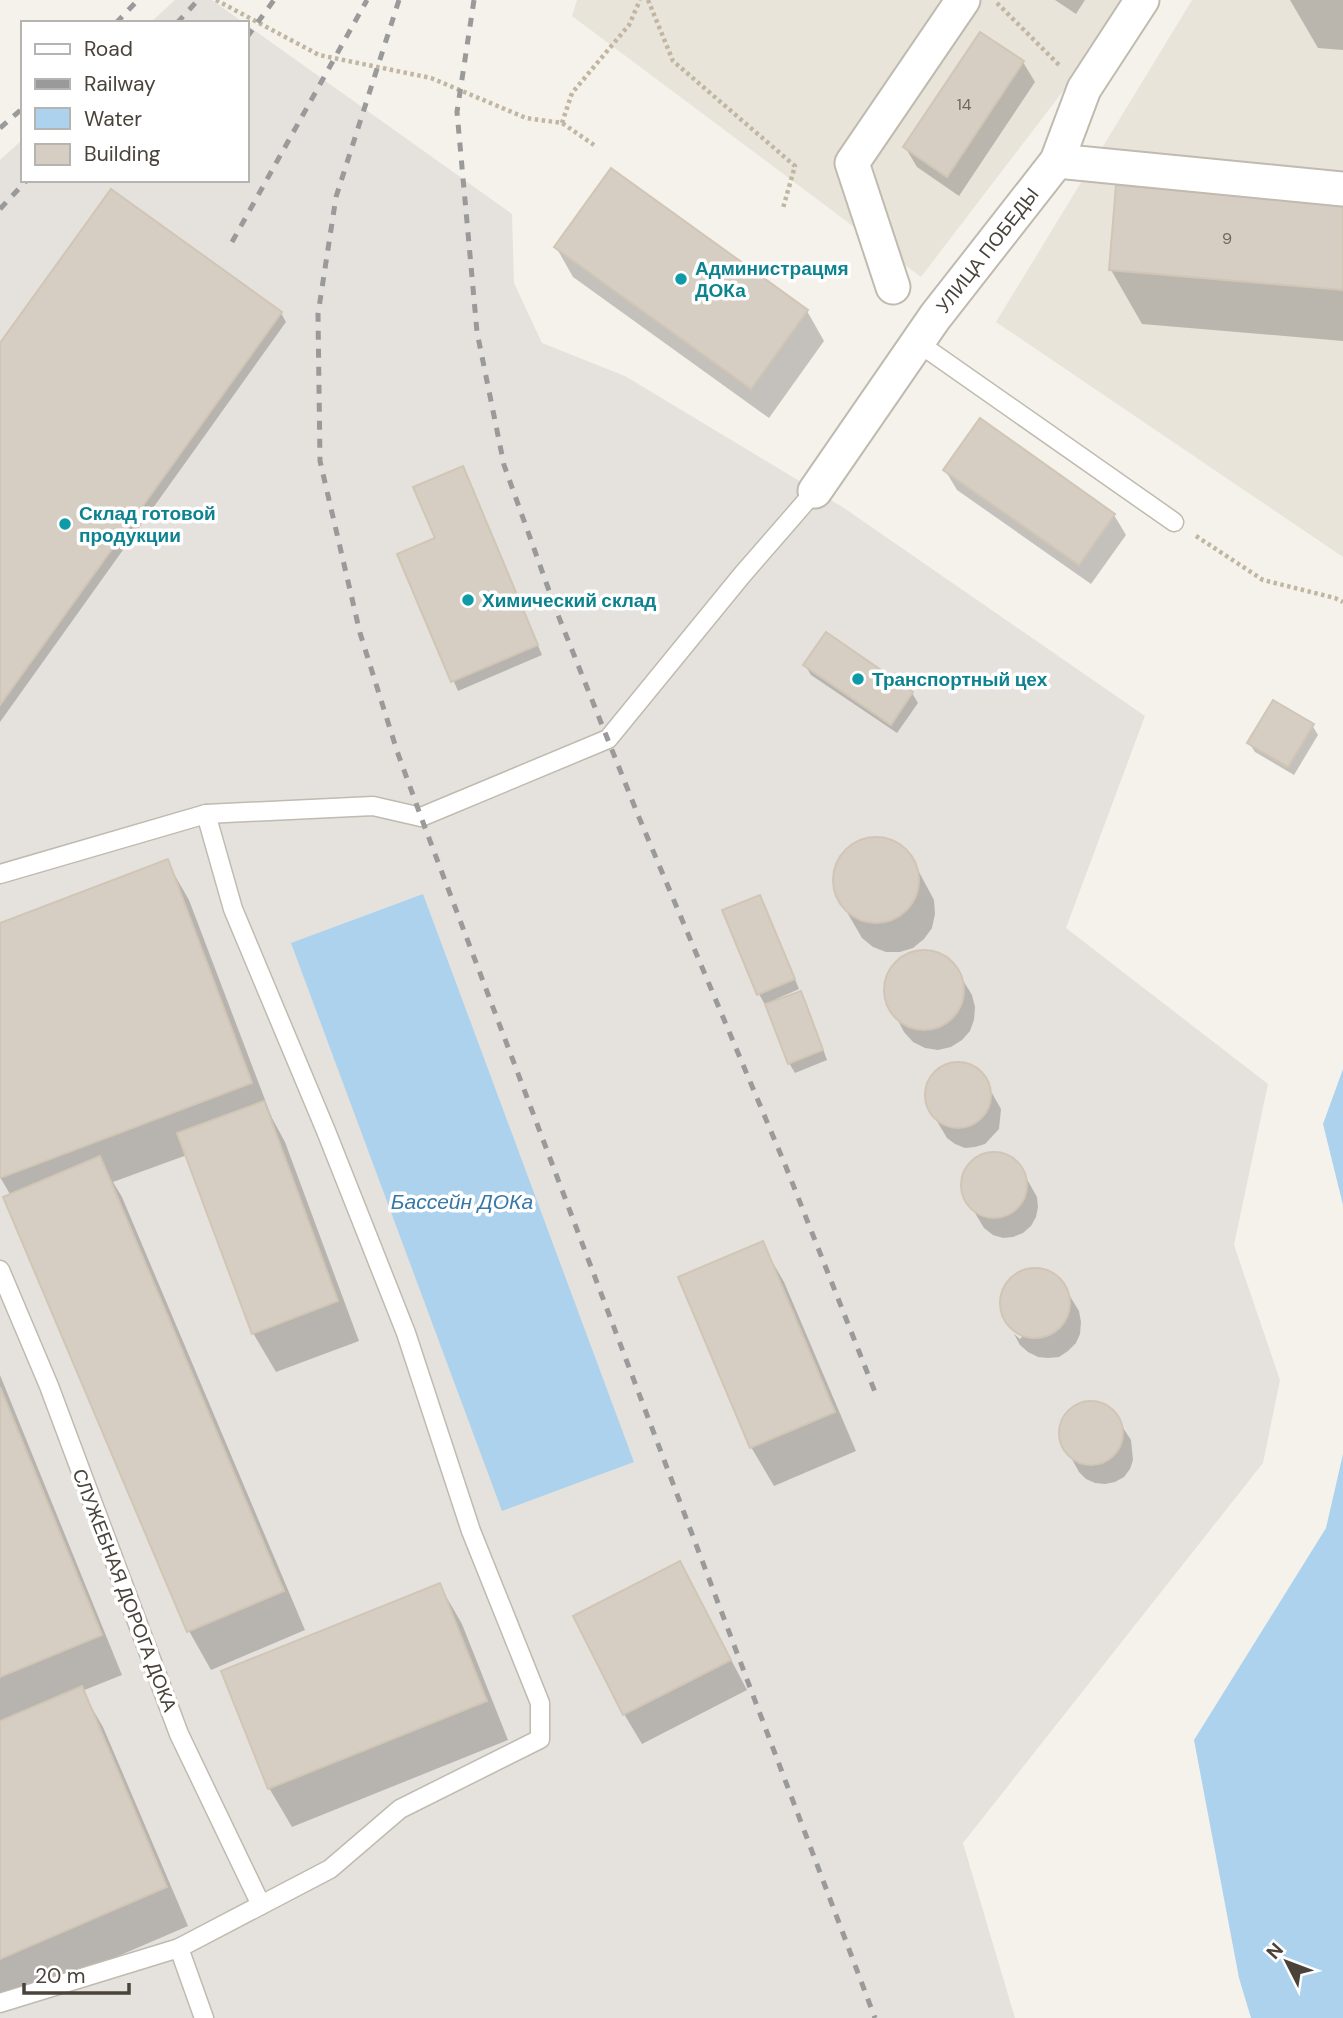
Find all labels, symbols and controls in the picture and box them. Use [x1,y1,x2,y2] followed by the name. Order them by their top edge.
[21,21,248,182] legend
[84,35,133,63] text: Road
[84,70,156,98] text: Railway
[957,94,972,115] house number: 14
[84,105,142,133] text: Water
[84,140,161,168] text: Building
[931,182,1044,318] street label: УЛИЦА ПОБЕДЫ
[1222,228,1232,249] house number: 9
[695,256,849,303] place label: Администрацмя ДОКа
[673,271,689,287] marker: Администрацмя ДОКа
[79,501,216,548] place label: Склад готовой продукции
[57,516,73,532] marker: Склад готовой продукции
[482,588,656,613] place label: Химический склад
[460,592,476,608] marker: Химический склад
[872,667,1048,692] place label: Транспортный цех
[850,671,866,687] marker: Транспортный цех
[391,1188,533,1216] water label: Бассейн ДОКа
[67,1465,183,1716] street label: СЛУЖЕБНАЯ ДОРОГА ДОКА
[1252,1927,1322,1997] north arrow
[1261,1937,1289,1964] text: N
[24,1952,130,1996] scale bar
[35,1962,86,1990] text: 20 m

